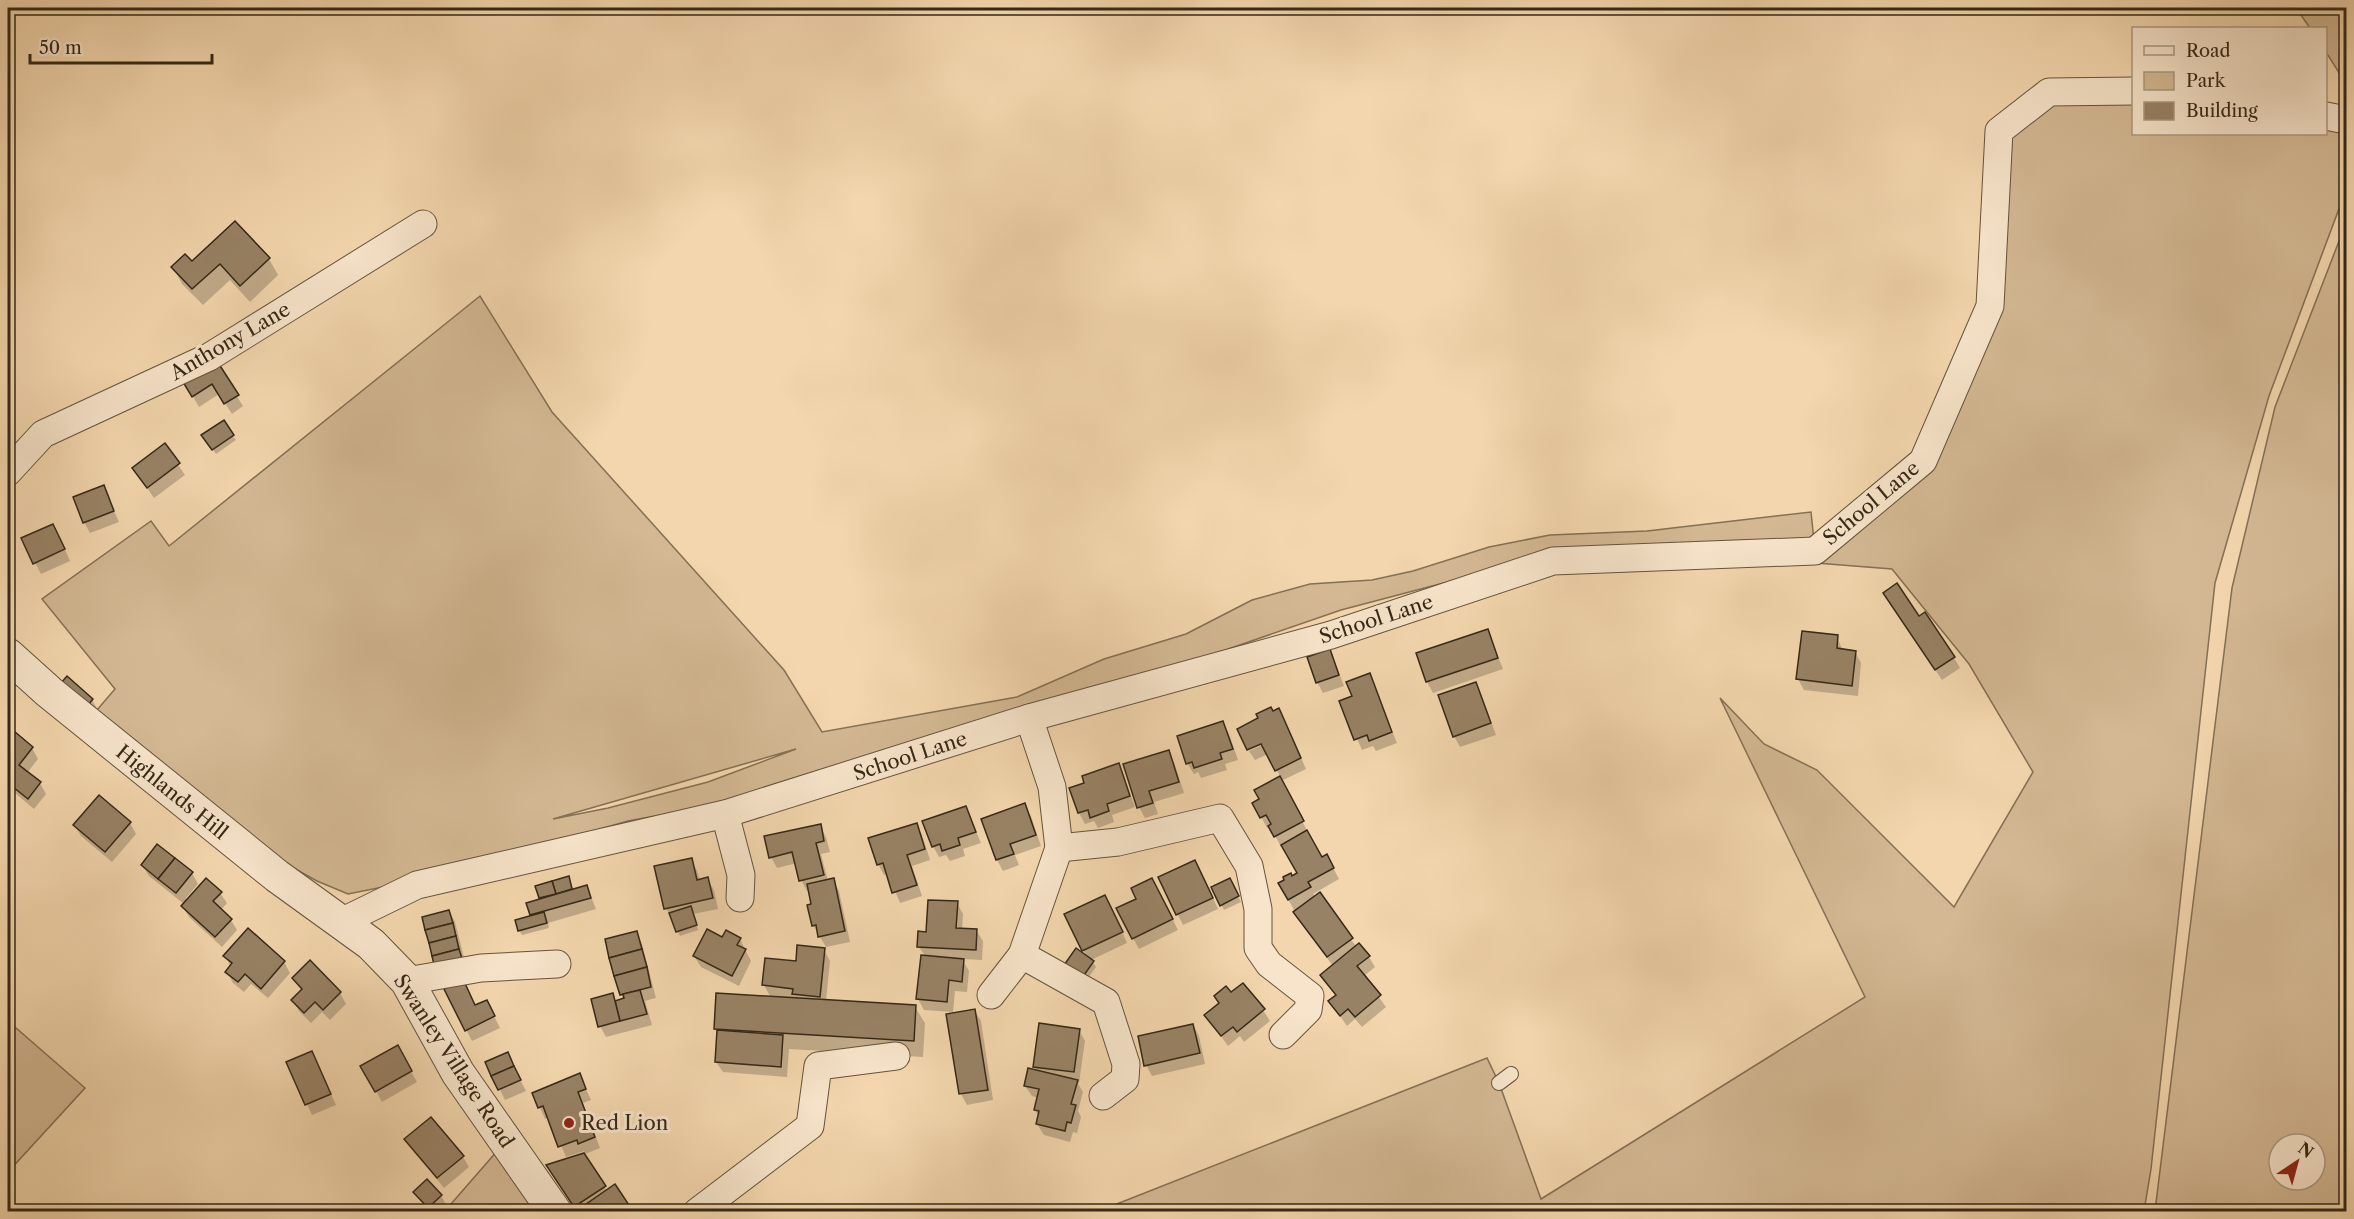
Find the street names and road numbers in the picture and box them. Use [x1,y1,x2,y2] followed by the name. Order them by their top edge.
[165,297,294,385] street label: Anthony Lane
[1818,456,1924,550] street label: School Lane
[1316,589,1436,649] street label: School Lane
[850,726,970,786] street label: School Lane
[111,740,233,844] street label: Highlands Hill
[389,970,519,1152] street label: Swanley Village Road

